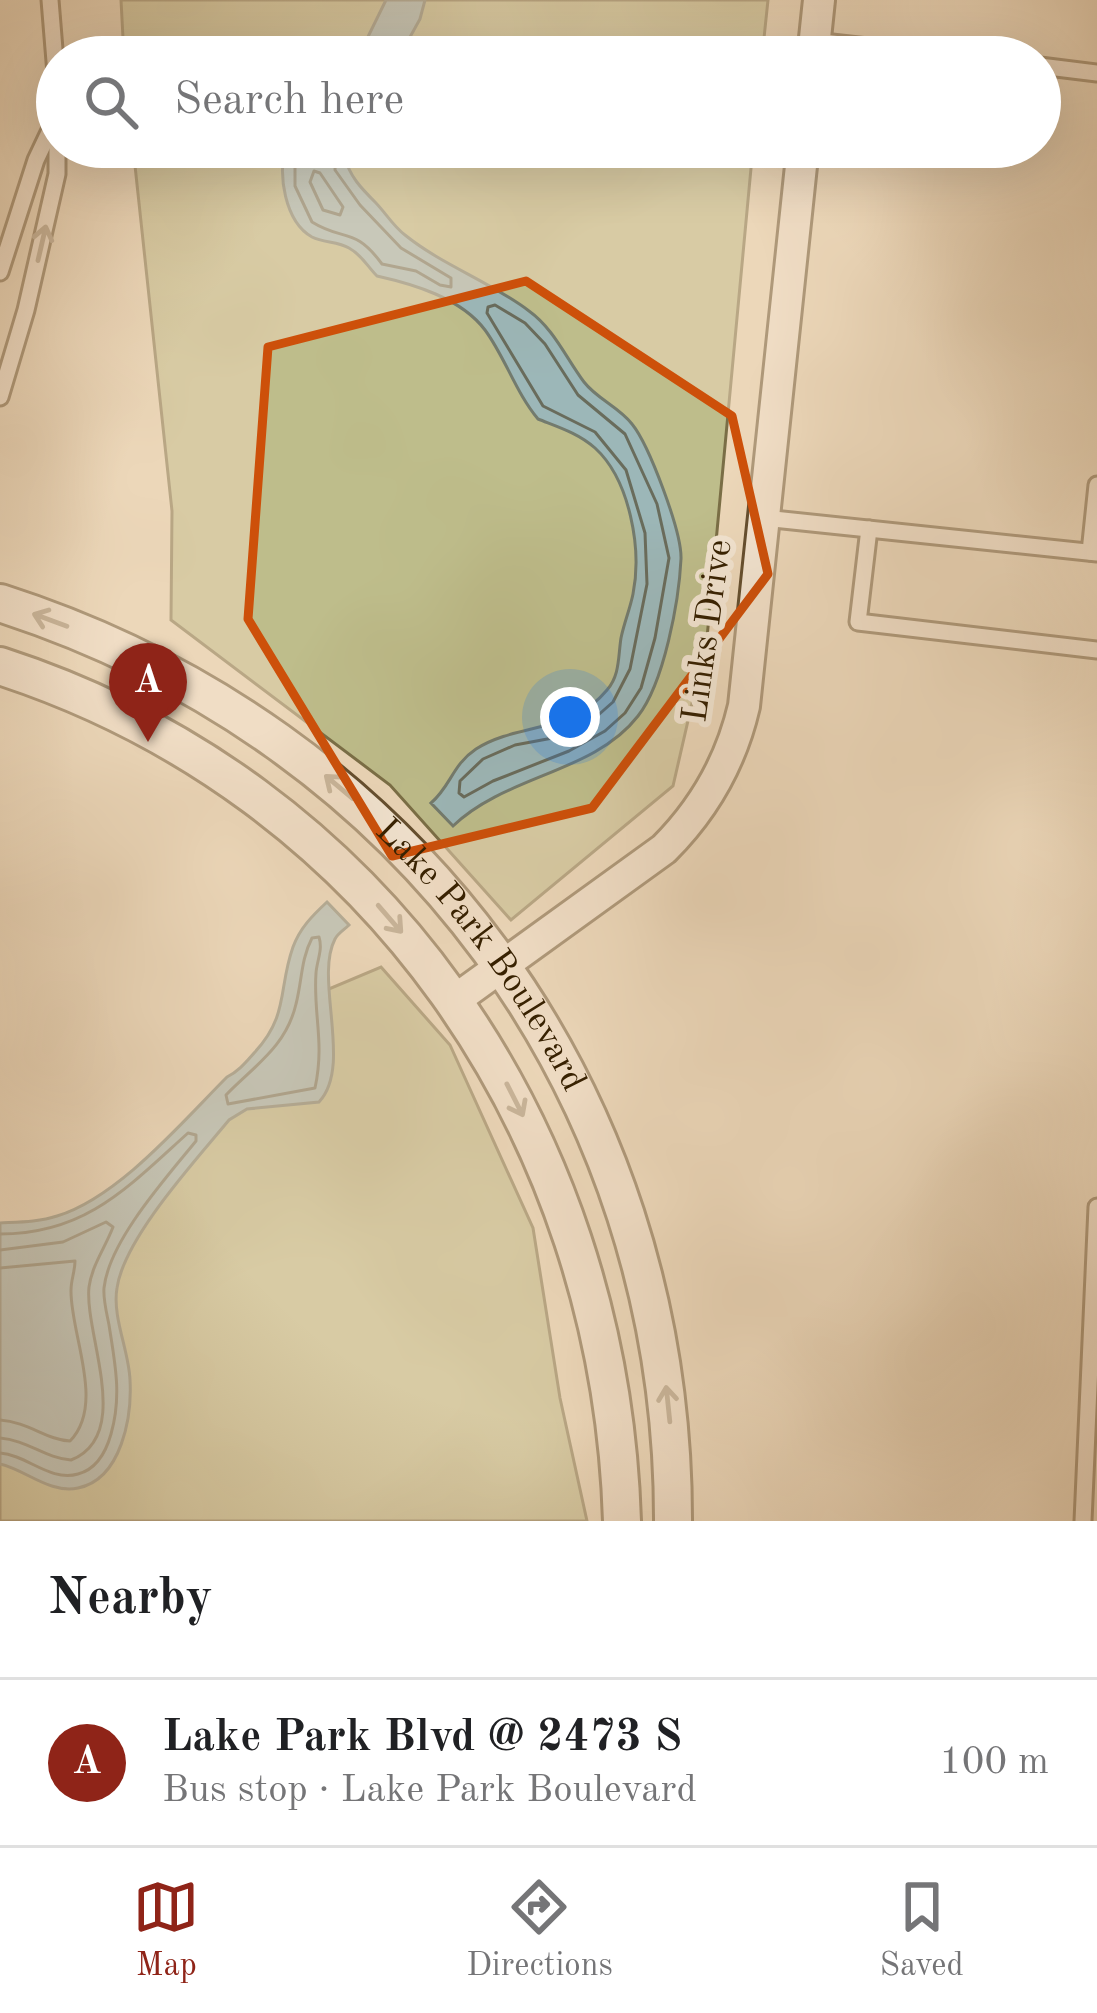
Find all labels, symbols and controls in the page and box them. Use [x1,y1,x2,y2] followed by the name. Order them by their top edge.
[36,36,1061,168] search box
[78,69,144,135] icon: search
[174,79,404,124] text: Search here
[31,225,54,263] one-way arrow
[678,537,740,725] street label: Links Drive
[33,608,70,630] one-way arrow
[109,643,187,742] pin: A
[540,687,600,747] your location
[324,773,355,801] one-way arrow
[368,813,591,1097] street label: Lake Park Boulevard
[376,903,403,934] one-way arrow
[504,1082,527,1118] one-way arrow
[656,1385,679,1424] one-way arrow
[48,1574,213,1625] text: Nearby
[162,1716,682,1761] text: Lake Park Blvd @ 2473 S
[72,1743,102,1782] text: A
[939,1743,1049,1782] text: 100 m
[162,1771,697,1810] text: Bus stop · Lake Park Boulevard
[133,1874,199,1987] tab: Map
[466,1874,613,1987] tab: Directions
[880,1874,964,1987] tab: Saved

